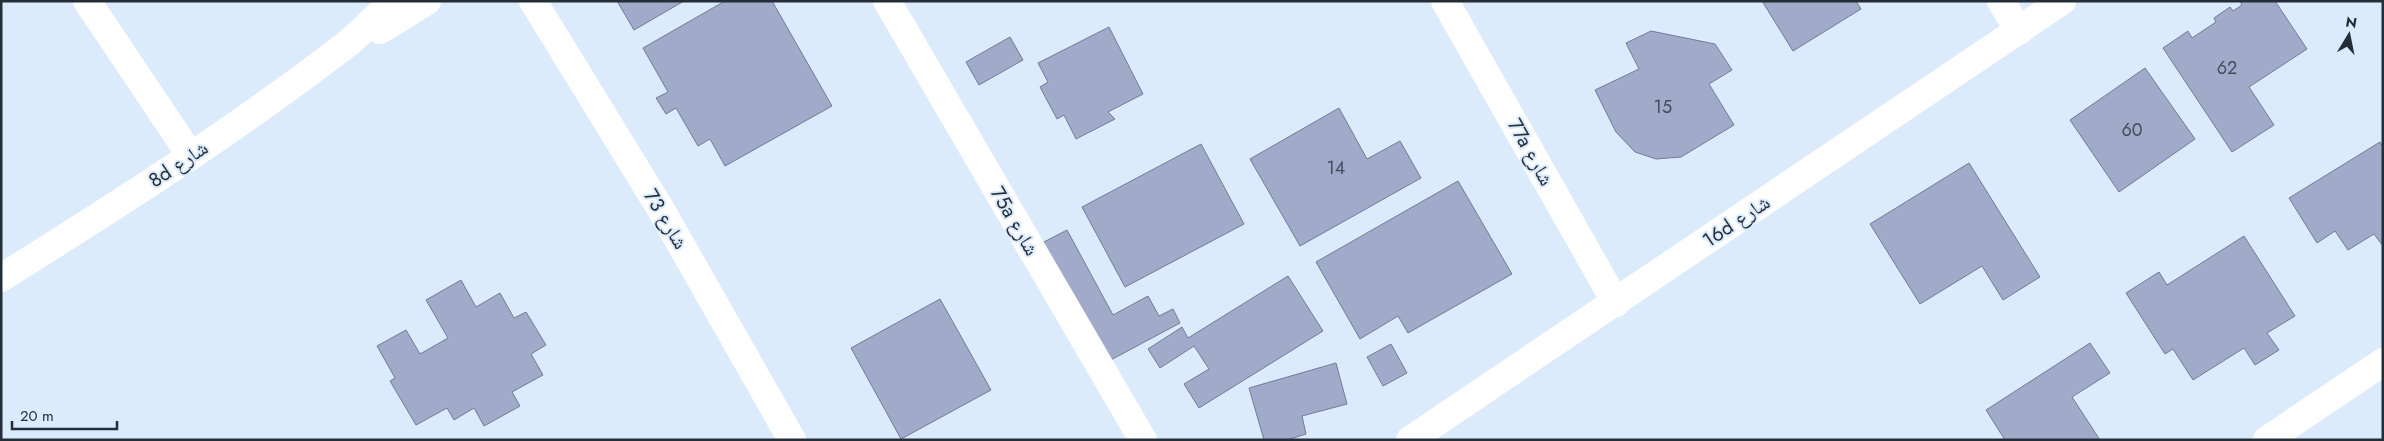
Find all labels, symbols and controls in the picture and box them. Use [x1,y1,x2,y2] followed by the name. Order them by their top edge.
[2324,10,2374,60] north arrow
[2344,11,2358,33] text: N
[2217,55,2237,81] house number: 62
[1654,94,1672,120] house number: 15
[1500,113,1561,191] street label: 77a شارع
[2121,117,2143,143] house number: 60
[143,134,214,195] street label: 8d شارع
[1327,155,1345,181] house number: 14
[983,181,1046,261] street label: 75a شارع
[636,184,695,255] street label: شارع 73
[1697,188,1776,255] street label: 16d شارع
[12,398,118,430] scale bar
[20,405,54,427] text: 20 m

